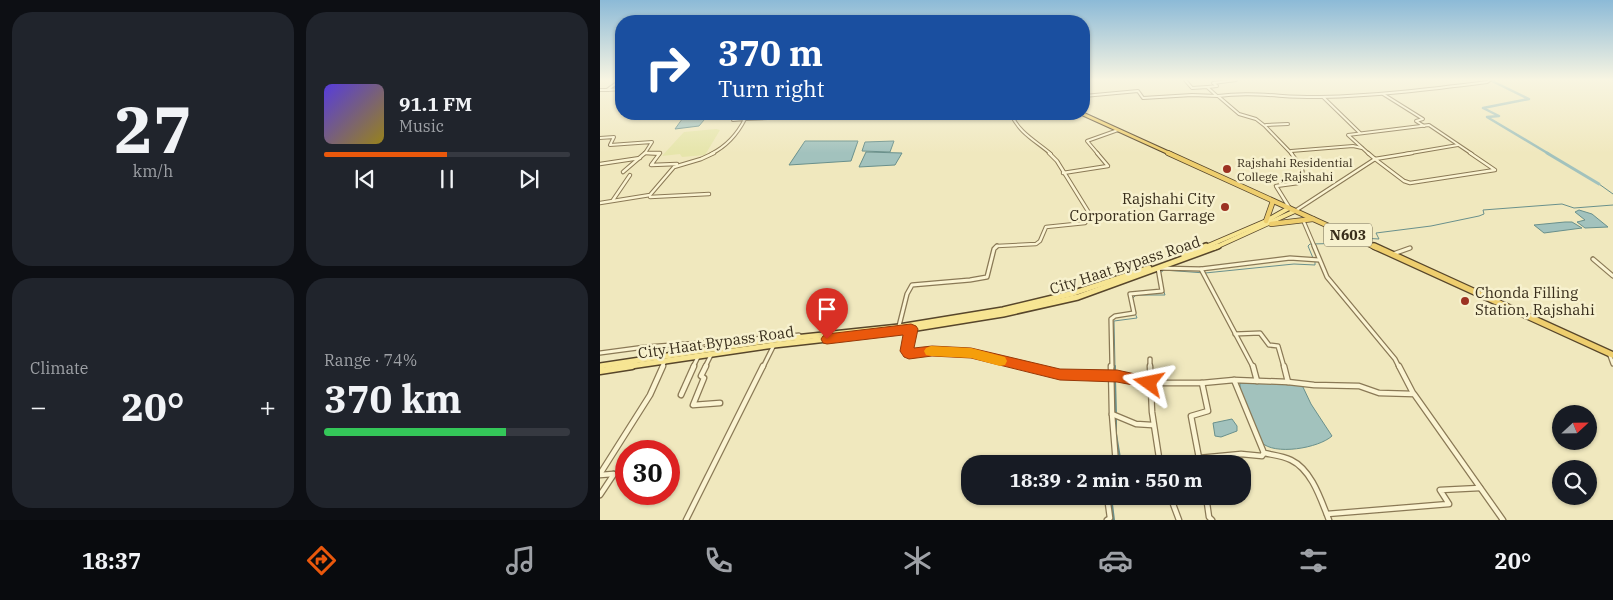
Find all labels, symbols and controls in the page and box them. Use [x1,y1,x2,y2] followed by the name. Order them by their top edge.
[718,30,823,76] text: 370 m
[635,35,700,100] icon: right
[718,74,825,103] text: Turn right
[114,86,192,171] text: 27
[399,92,472,116] text: 91.1 FM
[399,116,444,136] text: Music
[1237,155,1353,184] place label: Rajshahi Residential College ,Rajshahi
[133,161,173,181] text: km/h
[1221,163,1233,175] marker: Rajshahi Residential College ,Rajshahi
[351,165,379,193] icon: previous
[433,165,461,193] icon: pause
[515,165,543,193] icon: next
[1070,189,1215,225] place label: Rajshahi City Corporation Garrage
[1219,201,1231,213] marker: Rajshahi City Corporation Garrage
[1324,224,1372,246] road number: N603
[1047,232,1203,298] street label: City Haat Bypass Road
[1475,283,1595,319] place label: Chonda Filling Station, Rajshahi
[806,288,848,339] pin
[813,295,841,323] icon: arrive
[1459,295,1471,307] marker: Chonda Filling Station, Rajshahi
[637,322,795,362] street label: City Haat Bypass Road
[324,350,417,370] text: Range · 74%
[1122,356,1174,408] position arrow
[30,358,88,378] text: Climate
[324,374,462,423] text: 370 km
[121,382,185,431] text: 20°
[30,388,47,425] text: −
[259,388,276,425] text: +
[1552,405,1598,450] north arrow
[1552,405,1597,505] map controls
[615,440,680,505] speed limit sign: 30
[1552,460,1597,505] button: search
[1010,468,1202,492] text: 18:39 · 2 min · 550 m
[304,543,339,578] icon: directions
[503,543,538,578] icon: music
[701,543,736,578] icon: phone
[900,543,935,578] icon: climate
[1098,543,1133,578] icon: car
[1296,543,1331,578] icon: filters
[82,546,141,575] text: 18:37
[1495,546,1531,575] text: 20°

